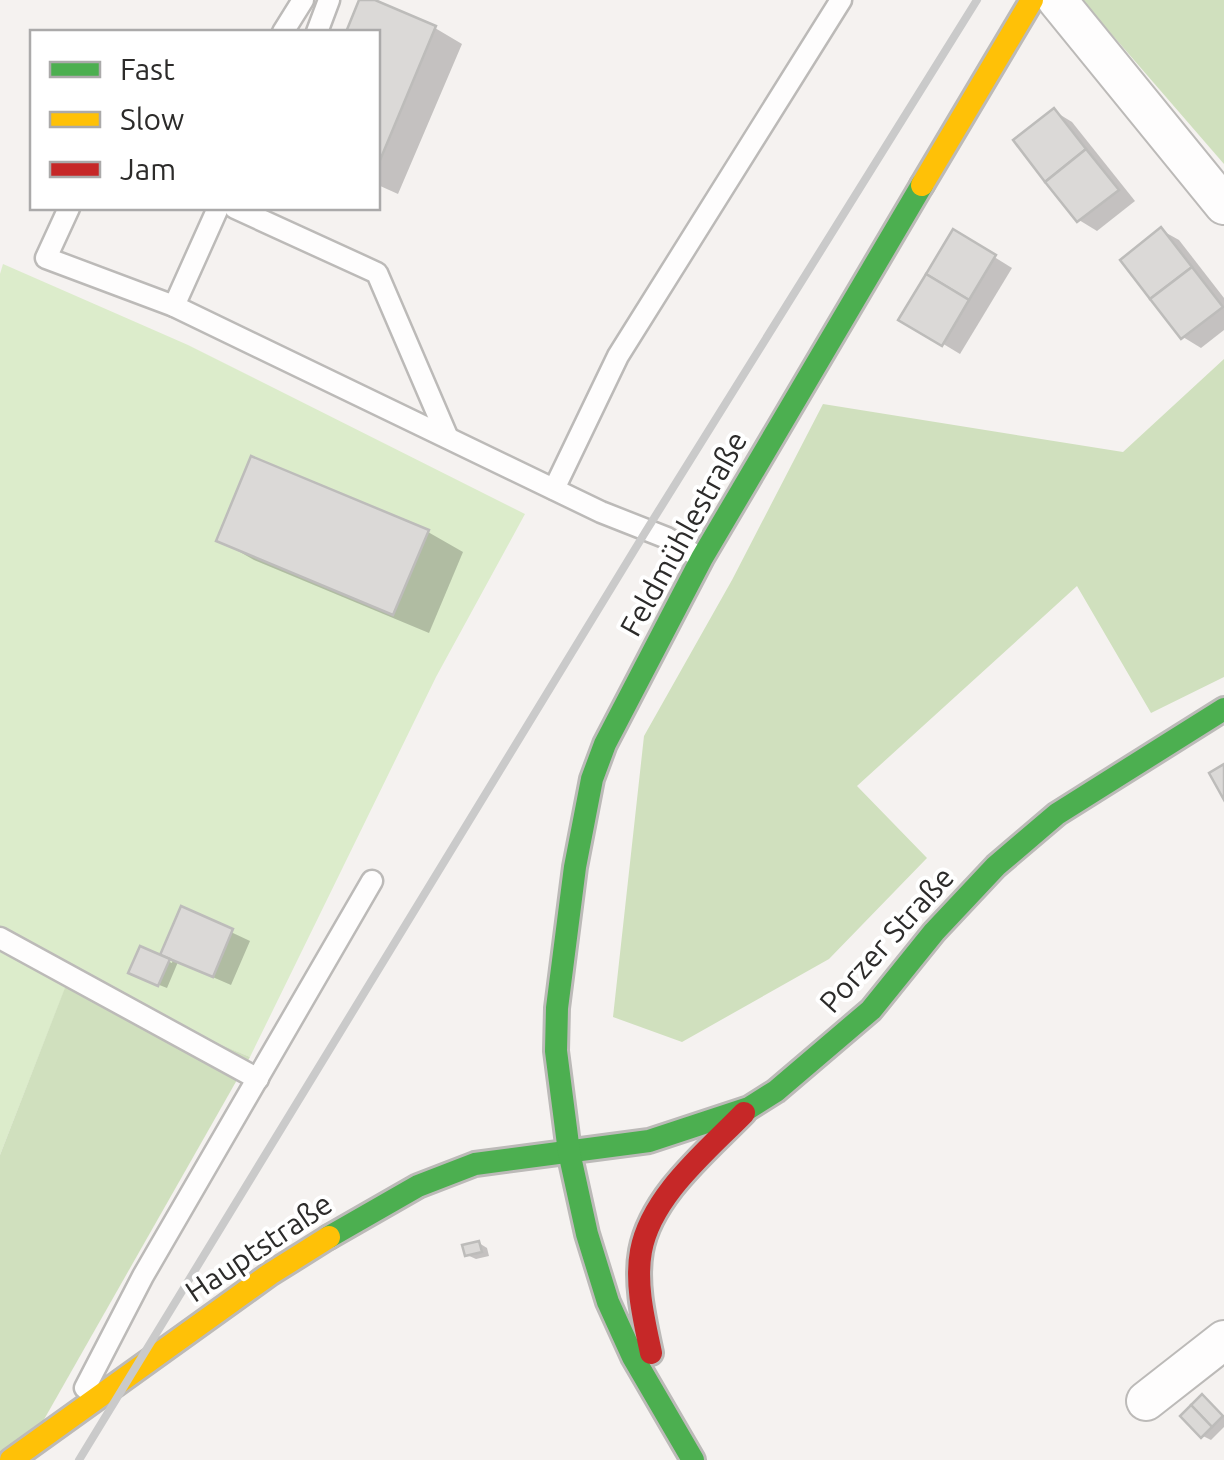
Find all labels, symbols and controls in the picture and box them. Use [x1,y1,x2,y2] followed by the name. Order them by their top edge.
[30,30,380,210] legend
[120,52,175,86] text: Fast
[120,102,184,136] text: Slow
[120,152,176,186] text: Jam
[613,425,753,642] street label: Feldmühlestraße
[812,860,960,1019] street label: Porzer Straße
[179,1186,338,1309] street label: Hauptstraße

